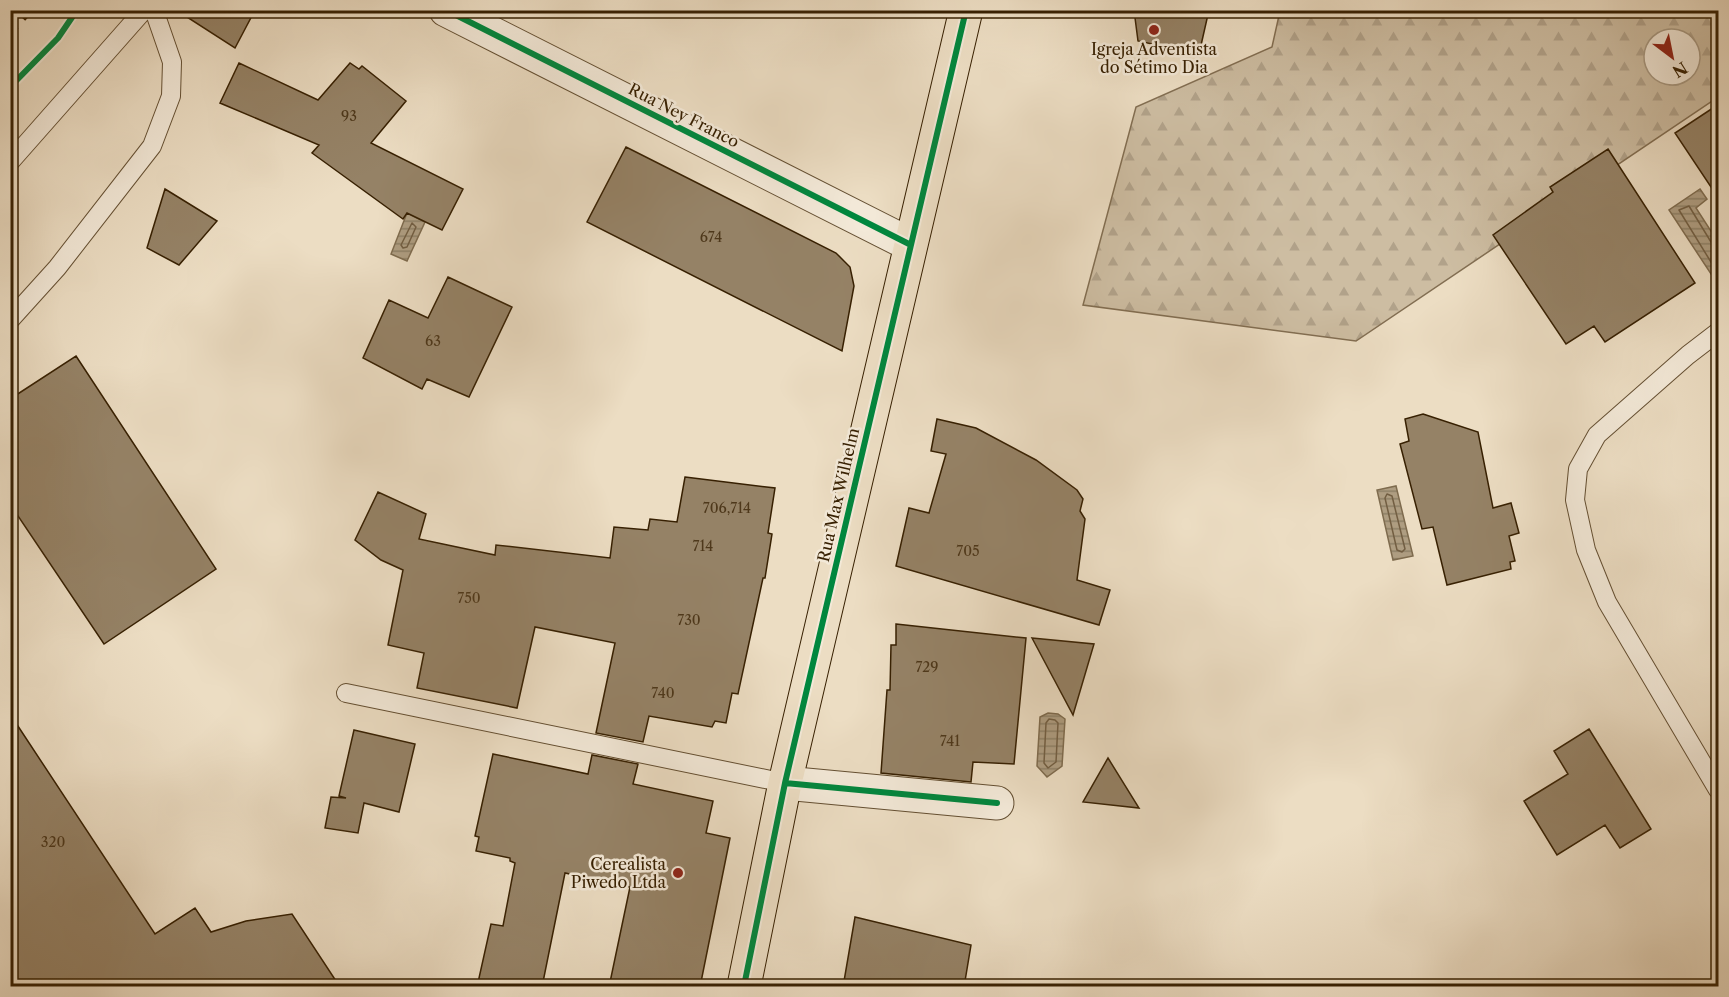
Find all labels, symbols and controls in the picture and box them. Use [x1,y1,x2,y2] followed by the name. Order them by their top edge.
[1147,23,1161,37] marker: Igreja Adventista do Sétimo Dia
[1642,27,1702,87] north arrow
[1091,39,1218,77] place label: Igreja Adventista do Sétimo Dia
[1669,58,1691,82] text: N
[625,78,743,152] street label: Rua Ney Franco
[341,107,357,125] house number: 93
[700,228,722,246] house number: 674
[425,332,441,350] house number: 63
[813,426,863,564] street label: Rua Max Wilhelm
[703,499,751,517] house number: 706,714
[693,537,713,555] house number: 714
[956,542,980,560] house number: 705
[457,589,481,607] house number: 750
[677,611,701,629] house number: 730
[915,658,939,676] house number: 729
[651,684,675,702] house number: 740
[940,732,960,750] house number: 741
[41,833,65,851] house number: 320
[571,854,667,892] place label: Cerealista Piwedo Ltda
[671,866,685,880] marker: Cerealista Piwedo Ltda

